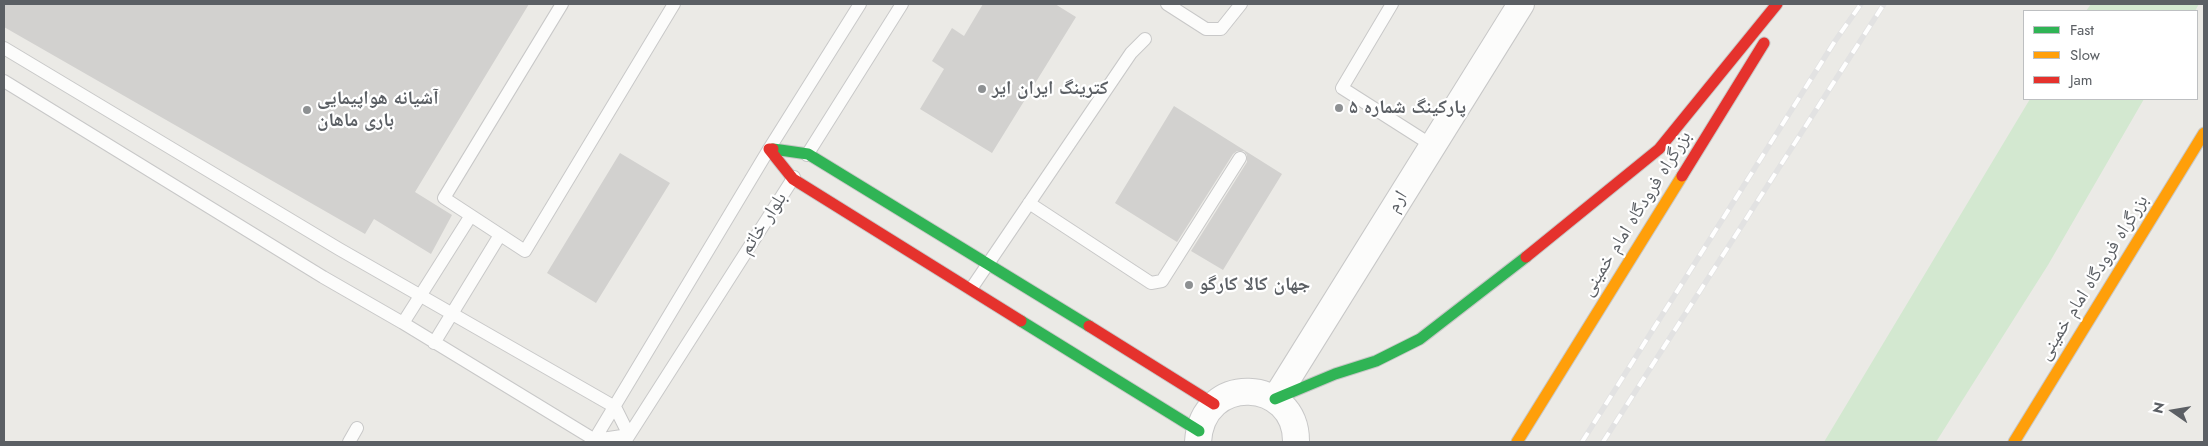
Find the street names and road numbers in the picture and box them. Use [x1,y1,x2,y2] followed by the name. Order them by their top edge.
[1577,127,1697,301] street label: بزرگراه فرودگاه امام خمینی
[1383,187,1413,217] street label: ارم
[735,189,793,259] street label: بلوار خاتم
[2034,191,2154,365] street label: بزرگراه فرودگاه امام خمینی

